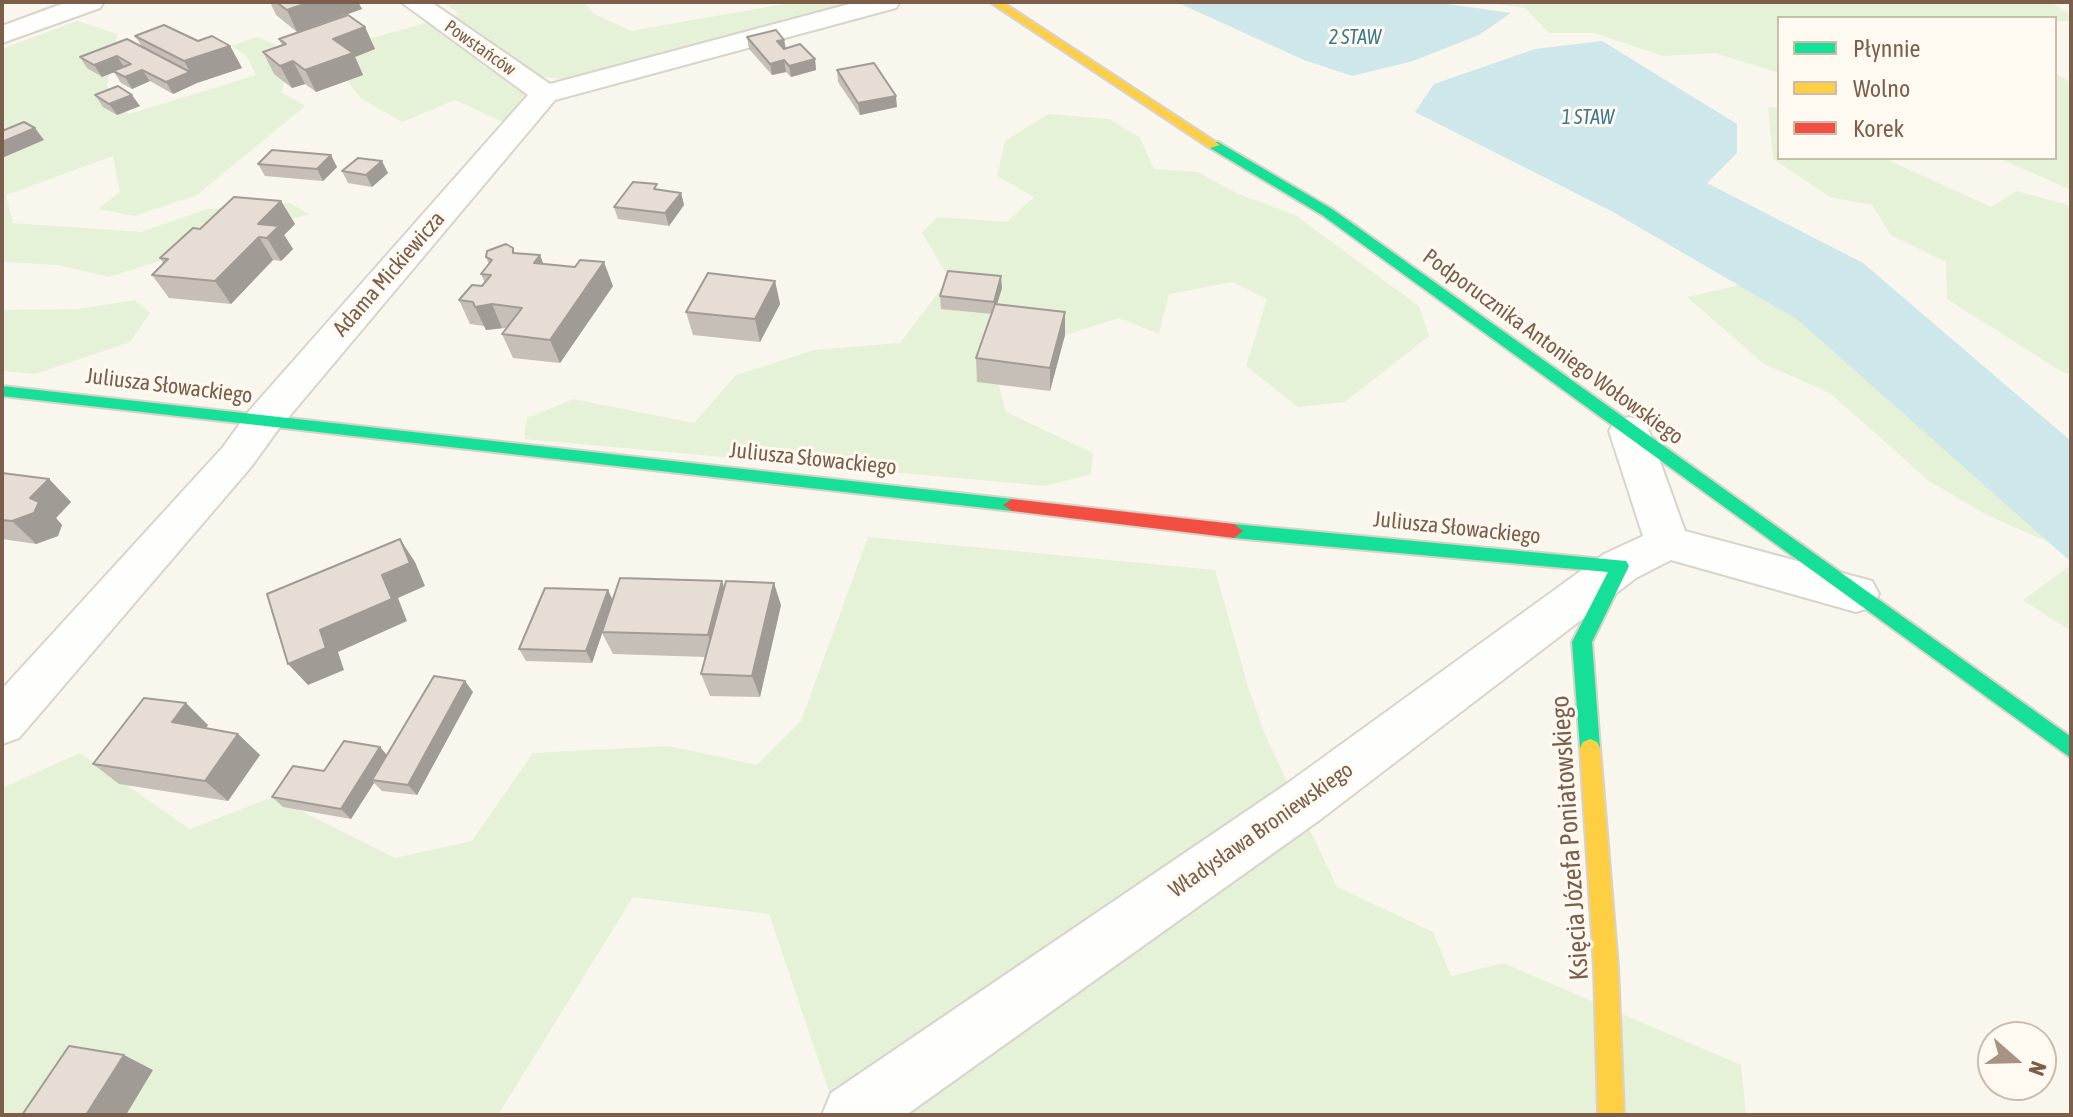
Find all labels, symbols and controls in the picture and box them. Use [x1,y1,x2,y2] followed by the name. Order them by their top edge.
[440,16,520,80] street label: Powstańców
[1777,16,2057,160] legend
[1329,26,1381,50] water label: 2 STAW
[1853,35,1920,62] text: Płynnie
[1853,75,1910,102] text: Wolno
[1562,106,1614,130] water label: 1 STAW
[1853,115,1904,142] text: Korek
[328,206,450,342] street label: Adama Mickiewicza
[1418,244,1688,450] street label: Podporucznika Antoniego Wołowskiego
[84,363,254,409] street label: Juliusza Słowackiego
[728,437,898,481] street label: Juliusza Słowackiego
[1372,506,1542,550] street label: Juliusza Słowackiego
[1544,695,1596,981] street label: Księcia Józefa Poniatowskiego
[1164,757,1358,903] street label: Władysława Broniewskiego
[1977,1021,2057,1101] north arrow
[2023,1058,2052,1079] text: N

